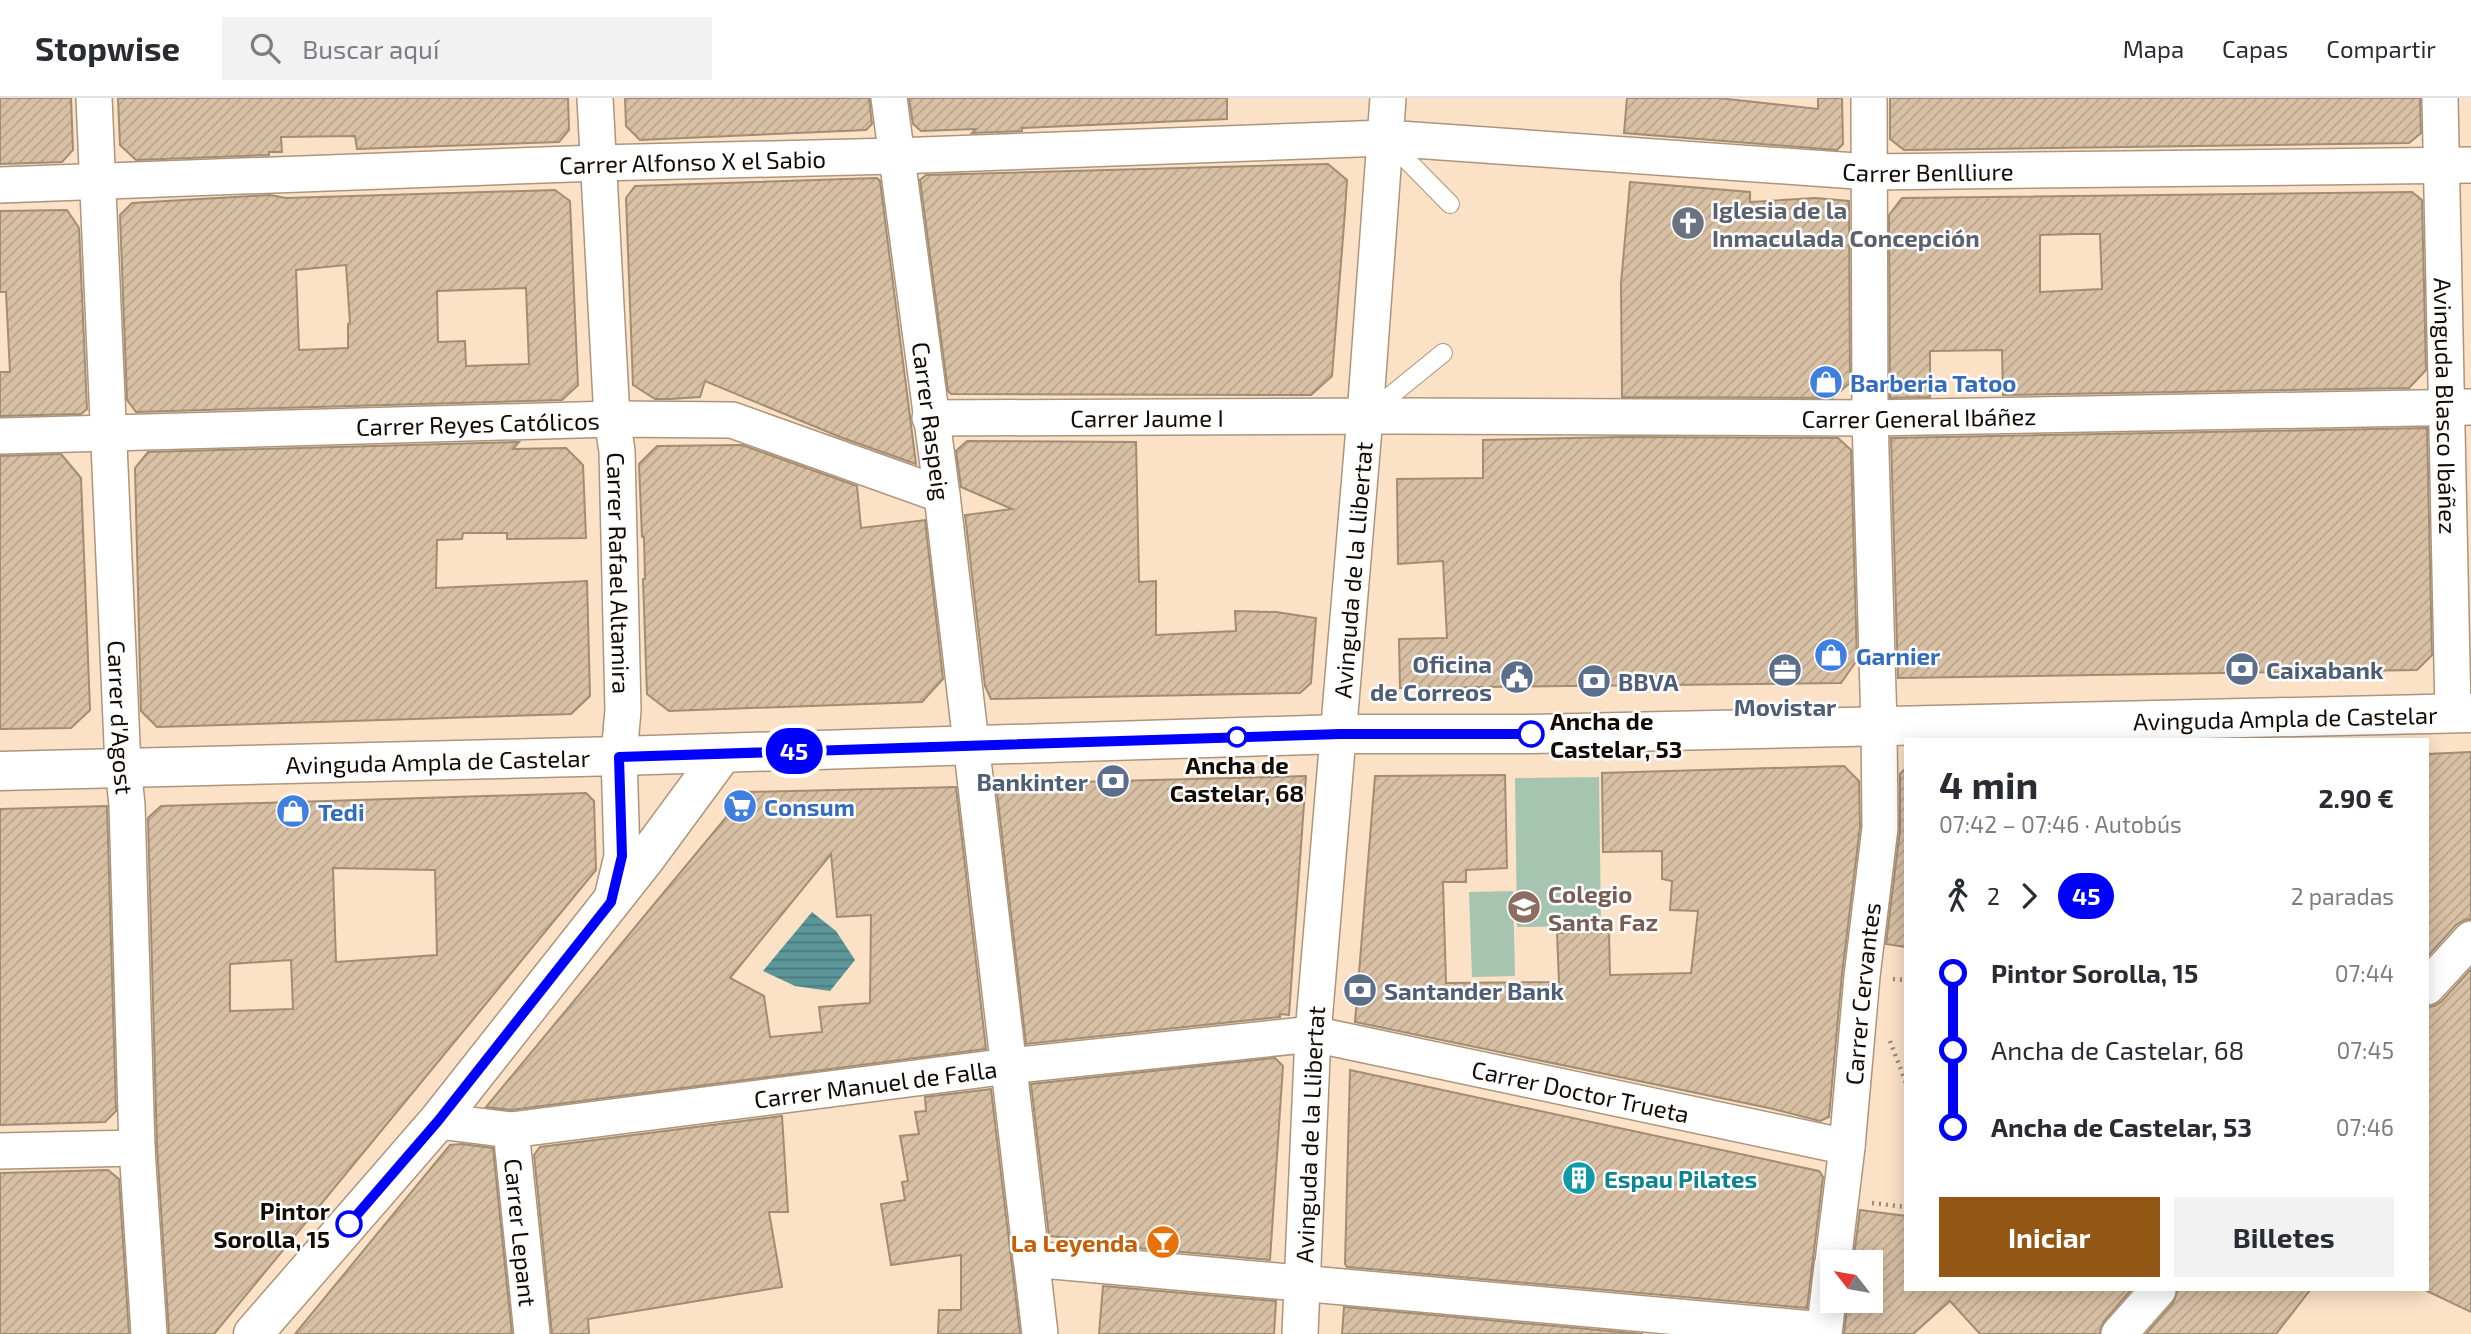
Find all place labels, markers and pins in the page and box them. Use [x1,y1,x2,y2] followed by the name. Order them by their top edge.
[1712,195,1980,252] place label: Iglesia de la Inmaculada Concepción
[1669,204,1707,242] church icon: Iglesia de la Inmaculada Concepción
[1807,363,1845,401] shop icon: Barberia Tatoo
[1850,368,2016,397] place label: Barberia Tatoo
[1812,636,1850,674] shop icon: Garnier
[1856,641,1941,670] place label: Garnier
[1370,649,1492,706] place label: Oficina de Correos
[2223,650,2261,688] bank icon: Caixabank
[1766,651,1804,689] office icon: Movistar
[2266,655,2384,684] place label: Caixabank
[1498,658,1536,696] public building icon: Oficina de Correos
[1575,662,1613,700] bank icon: BBVA
[1618,667,1679,696] place label: BBVA
[1734,692,1837,721] place label: Movistar
[1550,706,1682,763] place label: Ancha de Castelar, 53
[1518,721,1544,747] marker: Ancha de Castelar, 53
[1227,727,1247,747] marker: Ancha de Castelar, 68
[1170,750,1304,807] place label: Ancha de Castelar, 68
[1094,762,1132,800] bank icon: Bankinter
[976,767,1089,796] place label: Bankinter
[721,787,759,825] supermarket icon: Consum
[274,792,312,830] shop icon: Tedi
[764,792,855,821] place label: Consum
[318,797,365,826] place label: Tedi
[1548,879,1658,936] place label: Colegio Santa Faz
[1505,888,1543,926] school or university icon: Colegio Santa Faz
[1341,971,1379,1009] bank icon: Santander Bank
[1384,976,1564,1005] place label: Santander Bank
[1560,1159,1598,1197] building icon: Espau Pilates
[1604,1164,1757,1193] place label: Espau Pilates
[214,1196,331,1253] place label: Pintor Sorolla, 15
[336,1211,362,1237] marker: Pintor Sorolla, 15
[1144,1223,1182,1261] bar icon: La Leyenda
[1011,1228,1138,1257] place label: La Leyenda

